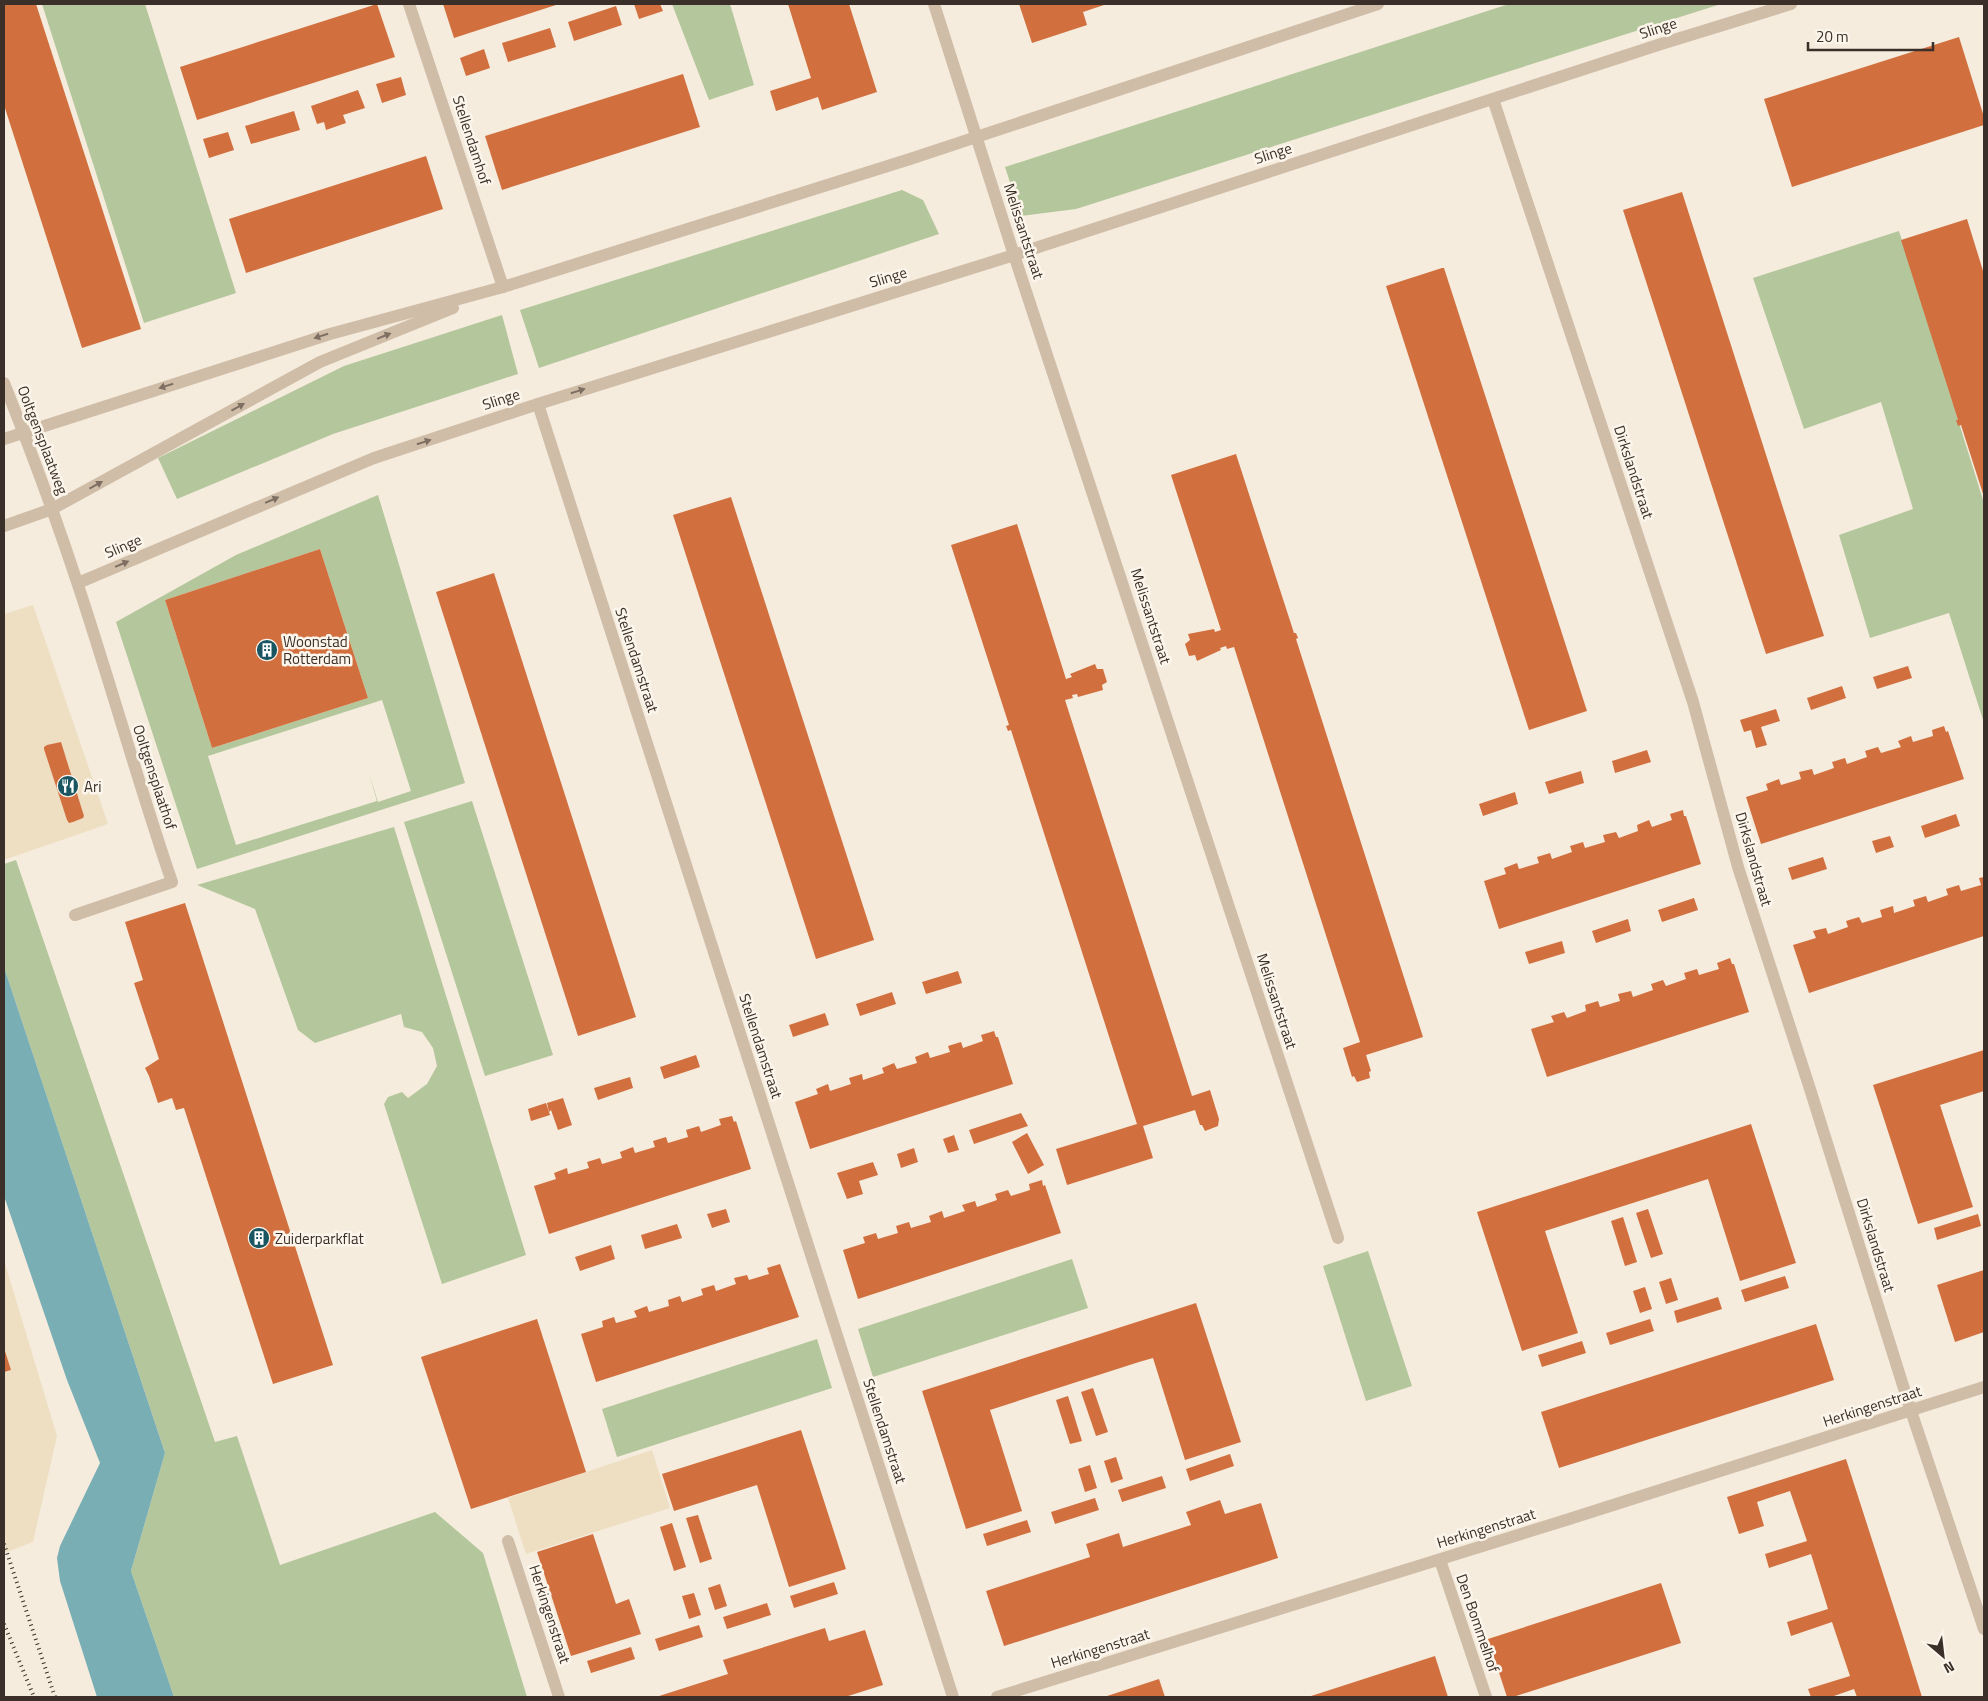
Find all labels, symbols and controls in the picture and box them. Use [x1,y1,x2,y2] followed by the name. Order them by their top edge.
[1636,11,1680,45] street label: Slinge
[1808,20,1933,52] scale bar
[1816,25,1849,48] text: 20 m
[447,93,497,187] street label: Stellendamhof
[1251,136,1295,170] street label: Slinge
[998,180,1051,282] street label: Melissantstraat
[866,260,910,294] street label: Slinge
[377,331,391,339] one-way arrow
[313,333,328,341] one-way arrow
[12,382,74,498] street label: Ooltgensplaatweg
[479,382,523,416] street label: Slinge
[159,383,174,390] one-way arrow
[571,387,586,395] one-way arrow
[232,402,245,411] one-way arrow
[1608,422,1660,522] street label: Dirkslandstraat
[416,437,431,445] one-way arrow
[89,481,103,489] one-way arrow
[265,496,279,504] one-way arrow
[101,528,145,564] street label: Slinge
[115,559,130,567] one-way arrow
[1125,565,1178,667] street label: Melissantstraat
[609,605,665,716] street label: Stellendamstraat
[283,630,351,670] place label: Woonstad Rotterdam
[255,638,279,662] building icon: Woonstad Rotterdam
[127,721,183,833] street label: Ooltgensplaathof
[56,774,80,798] restaurant icon: Ari
[84,775,101,798] place label: Ari
[1730,809,1779,909] street label: Dirkslandstraat
[1251,950,1304,1052] street label: Melissantstraat
[733,991,789,1102] street label: Stellendamstraat
[1851,1195,1901,1295] street label: Dirkslandstraat
[247,1226,271,1250] building icon: Zuiderparkflat
[275,1227,365,1250] place label: Zuiderparkflat
[857,1376,913,1487] street label: Stellendamstraat
[1820,1379,1925,1433] street label: Herkingenstraat
[1434,1502,1539,1554] street label: Herkingenstraat
[523,1562,577,1667] street label: Herkingenstraat
[1450,1571,1506,1675] street label: Den Bommelhof
[1048,1622,1153,1674] street label: Herkingenstraat
[1918,1631,1968,1681] north arrow
[1940,1656,1959,1679] text: N

